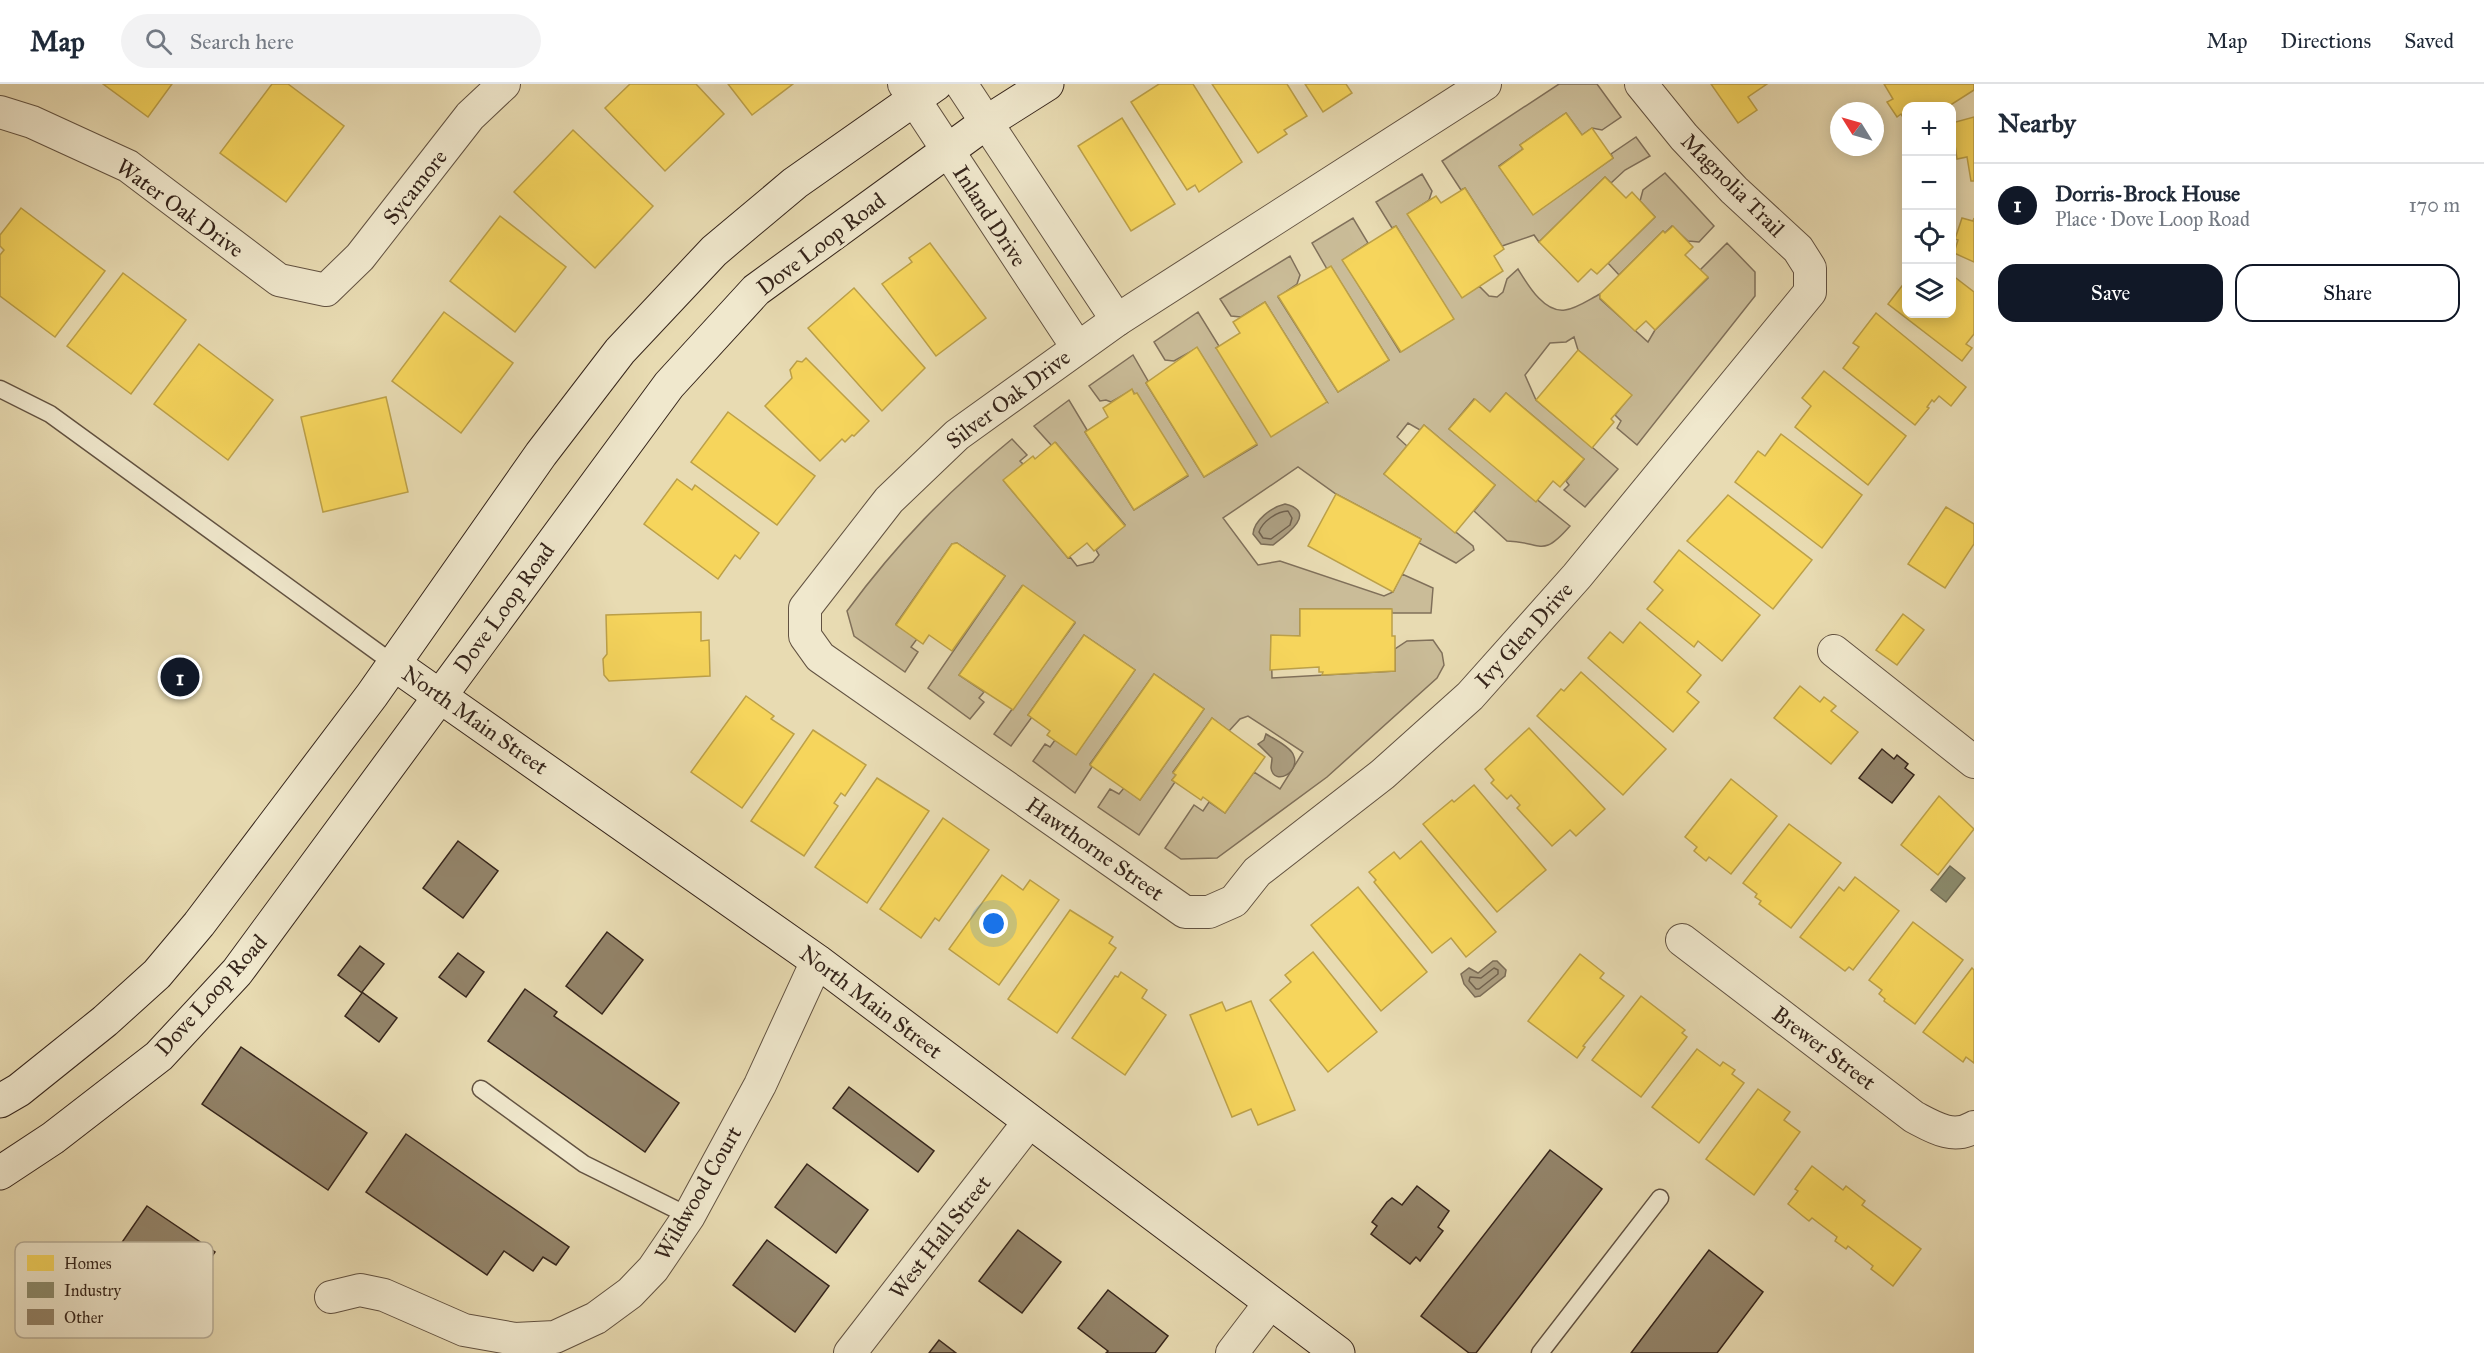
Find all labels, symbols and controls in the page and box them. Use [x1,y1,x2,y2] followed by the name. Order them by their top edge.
[121,14,541,68] search box
[30,24,85,59] text: Map
[142,25,175,58] icon: search
[190,28,294,55] text: Search here
[2207,28,2248,54] text: Map
[2281,28,2371,54] text: Directions
[2404,28,2454,54] text: Saved
[1830,102,1884,156] north arrow
[1902,102,1956,318] map controls
[1902,102,1956,156] button: +
[1998,107,2076,139] text: Nearby
[1676,128,1790,242] street label: Magnolia Trail
[377,144,453,230] street label: Sycamore
[111,153,249,263] street label: Water Oak Drive
[1902,156,1956,210] button: −
[947,160,1033,272] street label: Inland Drive
[2055,180,2240,207] text: Dorris-Brock House
[751,187,891,301] street label: Dove Loop Road
[2014,193,2021,217] text: 1
[2409,193,2460,217] text: 170 m
[2055,207,2250,231] text: Place · Dove Loop Road
[1902,210,1956,264] button: locate
[1902,264,1956,318] button: layers
[1998,264,2223,322] button: Save
[2235,264,2460,322] button: Share
[940,343,1076,455] street label: Silver Oak Drive
[448,538,560,678] street label: Dove Loop Road
[1469,576,1579,694] street label: Ivy Glen Drive
[160,654,200,700] pin: 1
[397,660,553,780] street label: North Main Street
[1021,791,1169,907] street label: Hawthorne Street
[979,909,1008,938] your location
[149,929,273,1061] street label: Dove Loop Road
[794,940,948,1065] street label: North Main Street
[1767,1000,1881,1096] street label: Brewer Street
[649,1121,747,1265] street label: Wildwood Court
[883,1170,997,1304] street label: West Hall Street
[15,1242,213,1338] legend
[64,1254,112,1273] text: Homes
[64,1281,122,1300] text: Industry
[64,1308,103,1327] text: Other

